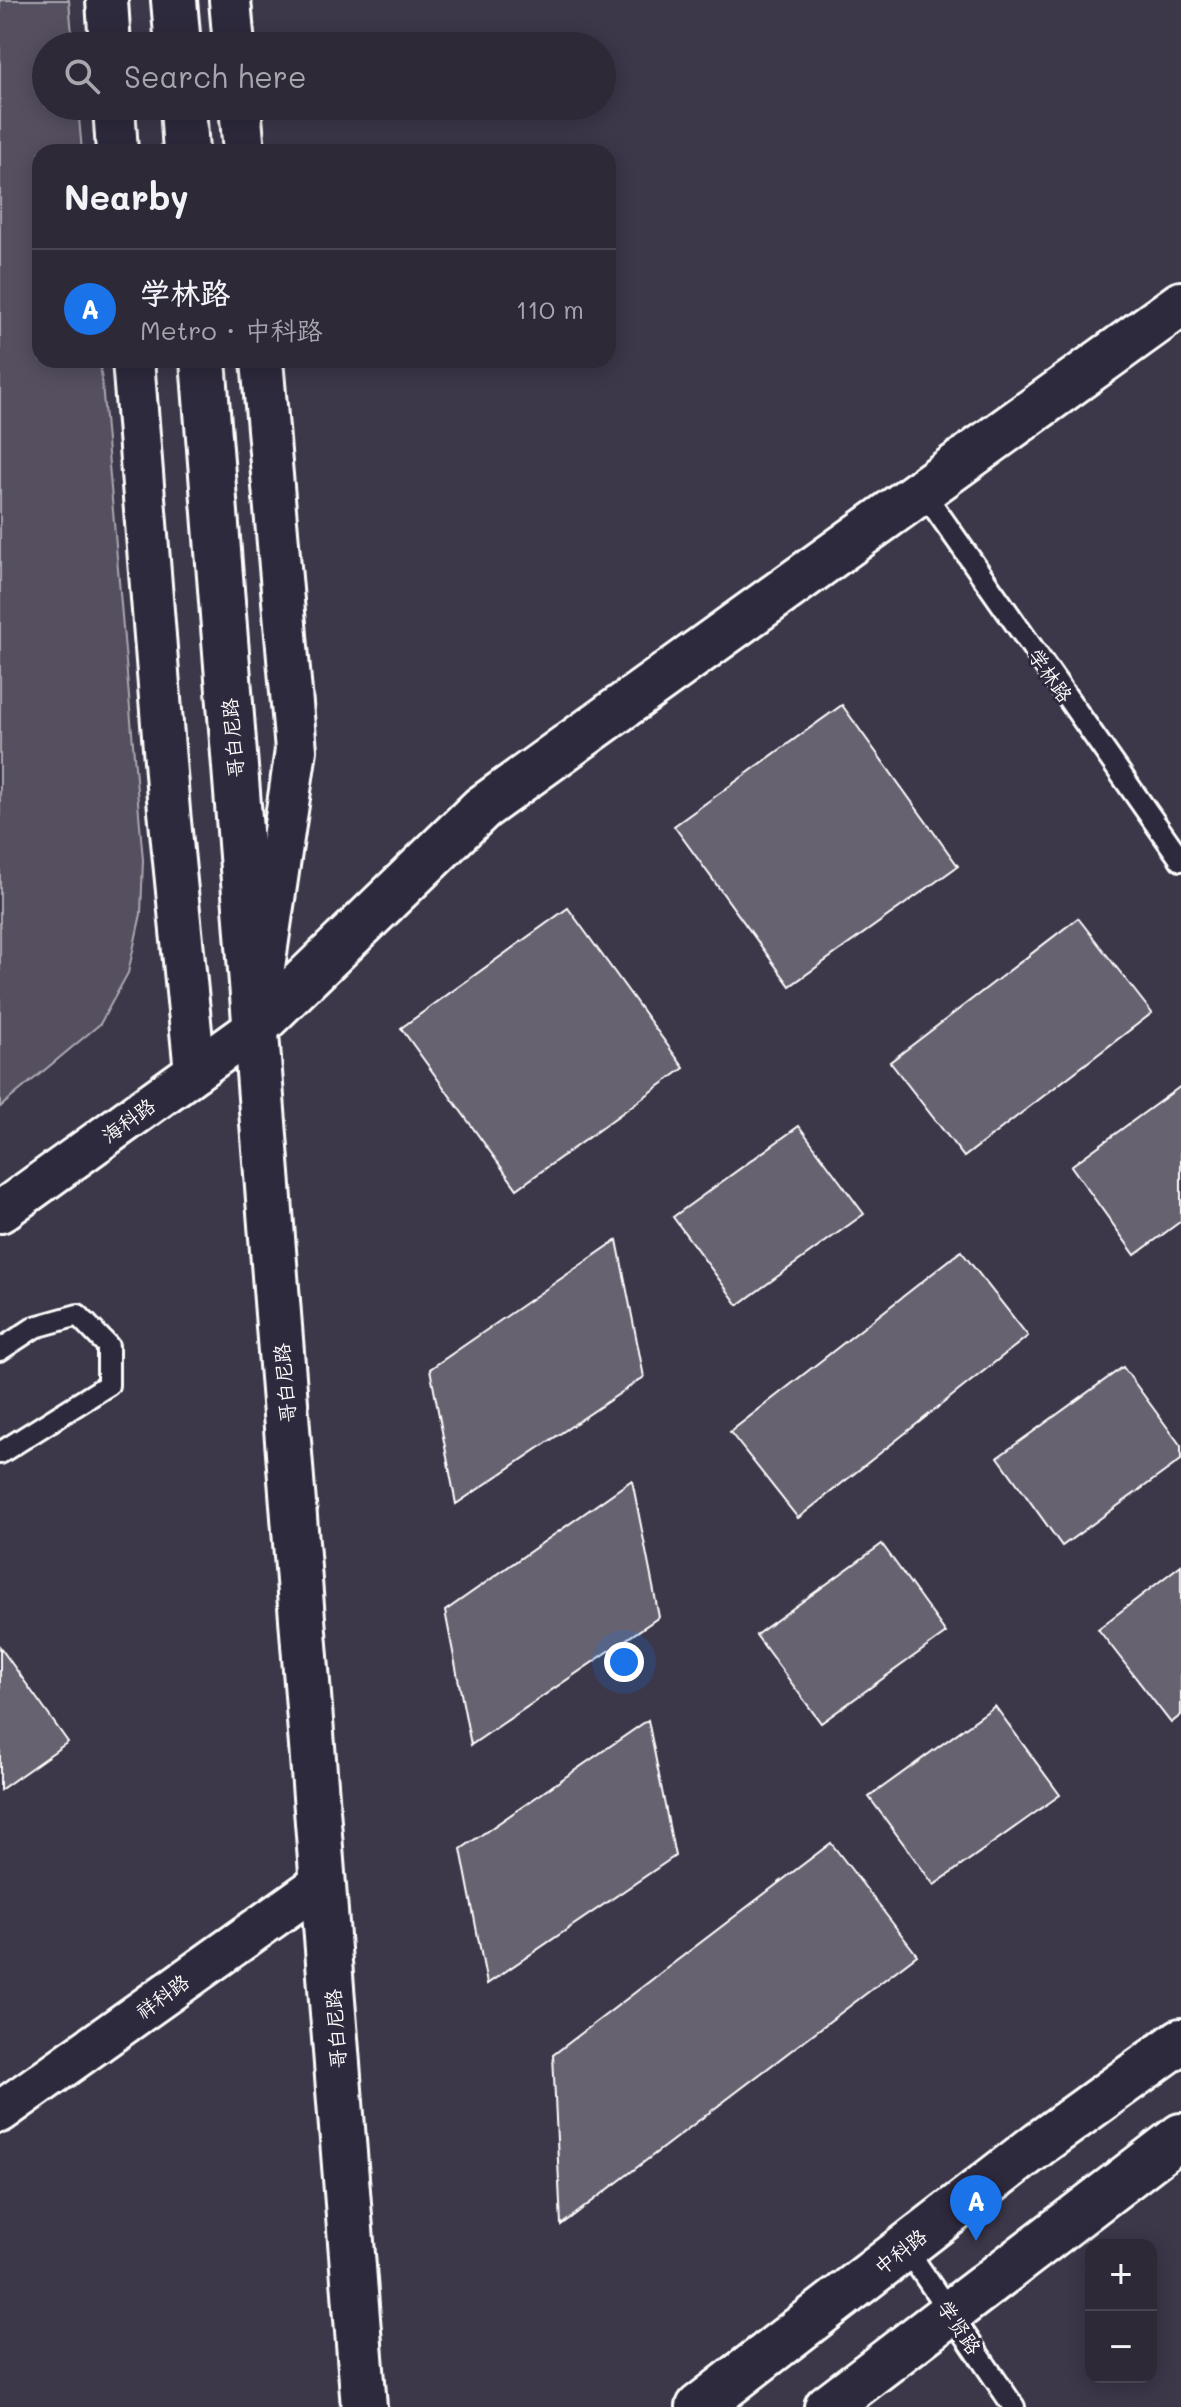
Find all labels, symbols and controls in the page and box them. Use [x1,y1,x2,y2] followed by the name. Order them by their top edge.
[32,32,616,120] search box
[60,54,104,98] icon: search
[124,56,307,96] text: Search here
[64,174,189,219] text: Nearby
[140,272,230,312] text: 学林路
[81,292,99,326] text: A
[516,292,584,326] text: 110 m
[140,313,323,347] text: Metro · 中科路
[1023,643,1079,708] street label: 学林路
[215,696,248,779] street label: 哥白尼路
[96,1091,161,1148] street label: 海科路
[267,1341,300,1424] street label: 哥白尼路
[604,1642,644,1682] your location
[130,1967,195,2024] street label: 祥科路
[319,1987,351,2070] street label: 哥白尼路
[950,2175,1002,2241] pin: A
[868,2222,932,2280] street label: 中科路
[1085,2239,1157,2383] map controls
[1085,2239,1157,2311] button: +
[932,2295,988,2360] street label: 学贤路
[1085,2311,1157,2383] button: −

